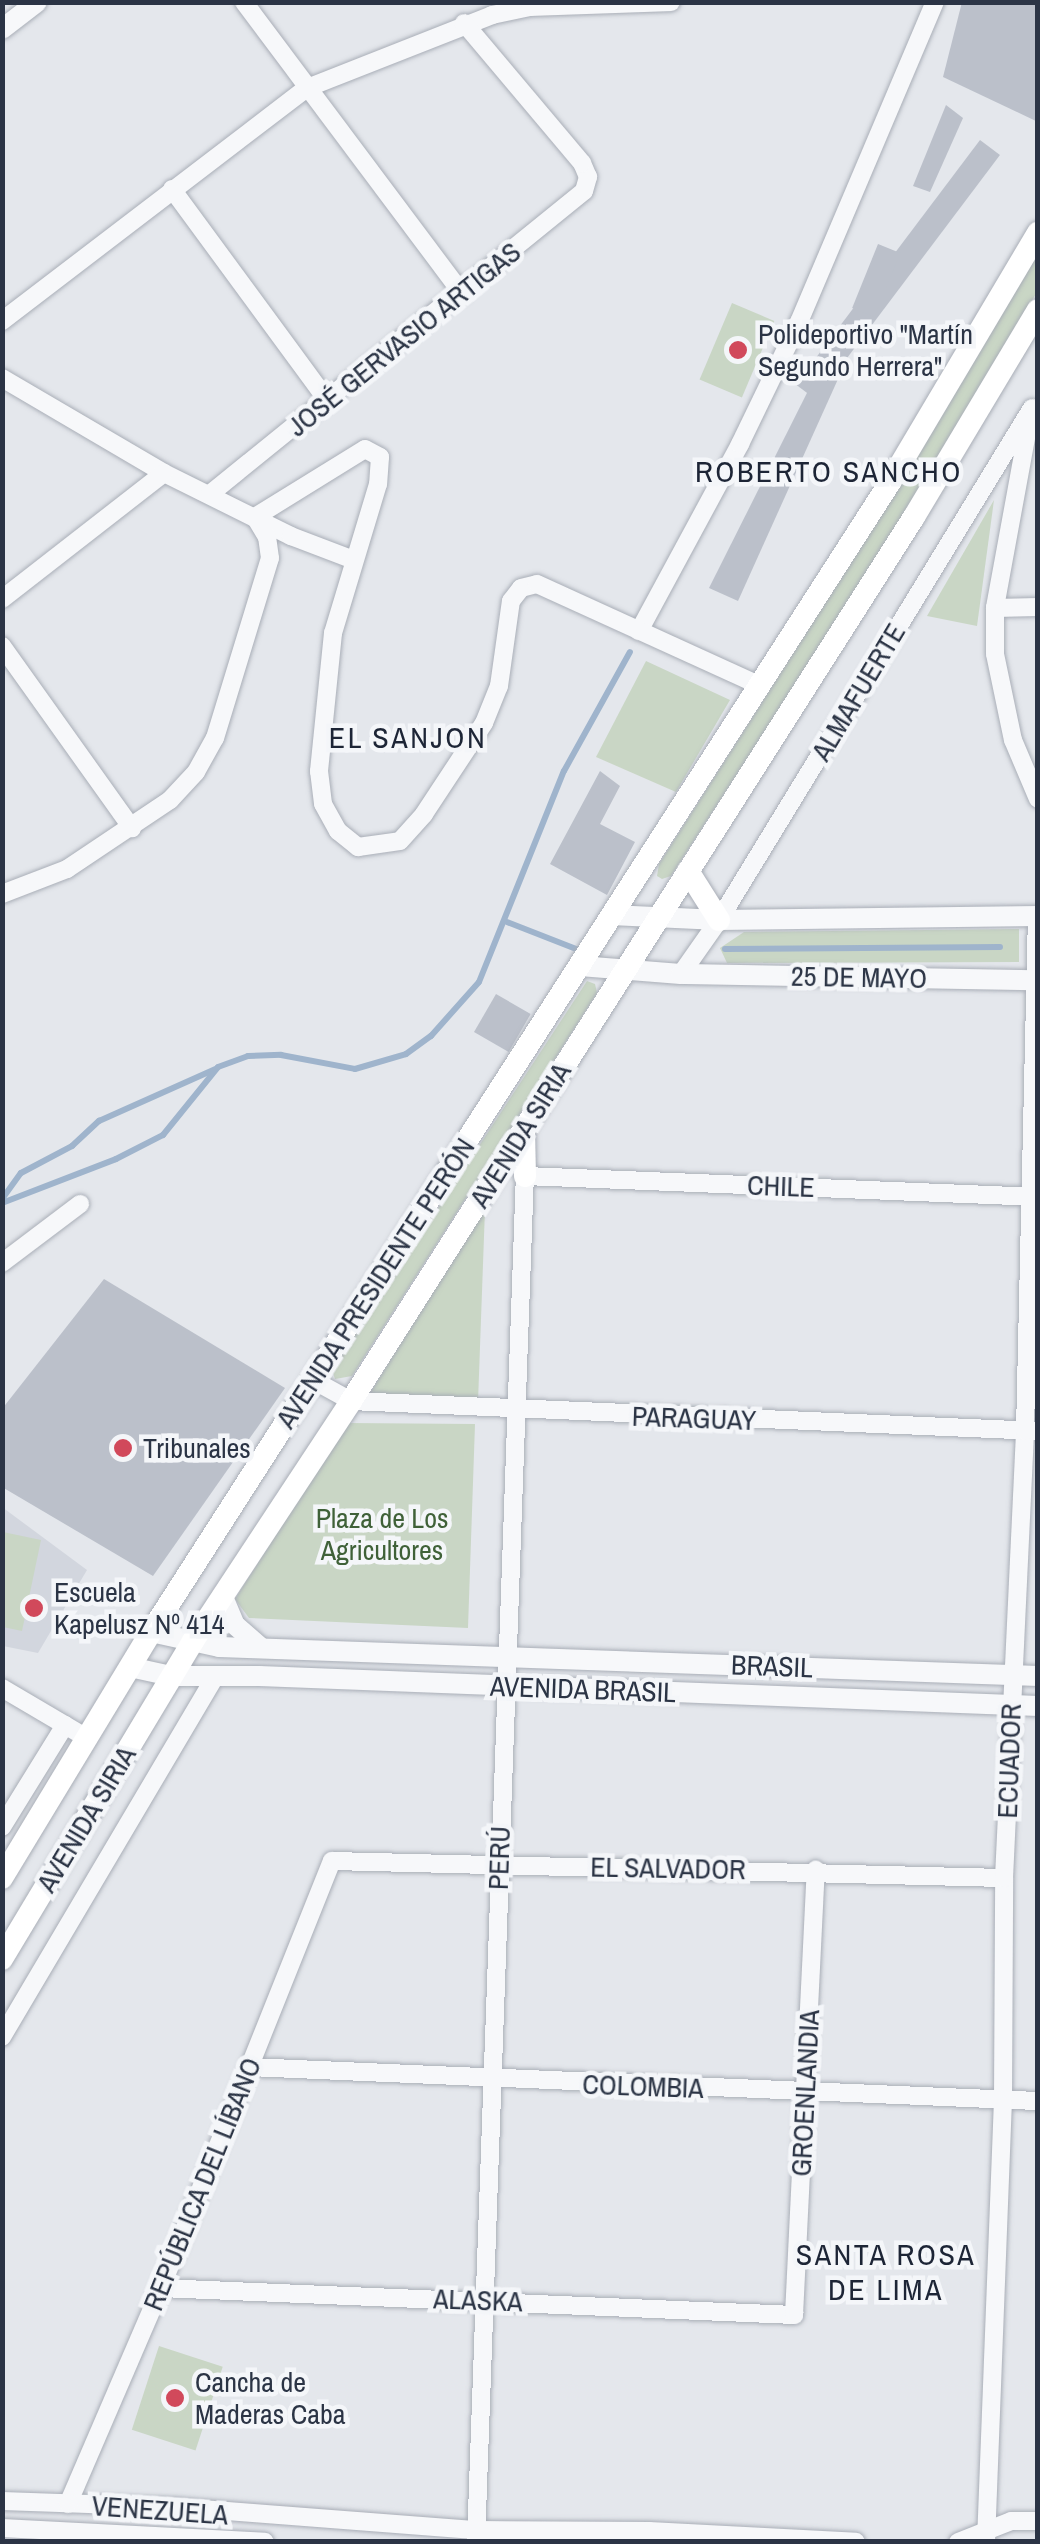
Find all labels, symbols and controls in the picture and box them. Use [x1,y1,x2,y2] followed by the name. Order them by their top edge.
[280,234,528,444] street label: JOSÉ GERVASIO ARTIGAS
[758,317,973,383] place label: Polideportivo "Martín Segundo Herrera"
[727,339,749,361] marker: Polideportivo "Martín Segundo Herrera"
[695,453,963,489] district label: ROBERTO SANCHO
[804,617,912,767] street label: ALMAFUERTE
[328,719,488,755] district label: EL SANJON
[791,959,927,995] street label: 25 DE MAYO
[462,1056,578,1214] street label: AVENIDA SIRIA
[268,1131,482,1435] street label: AVENIDA PRESIDENTE PERÓN
[747,1168,815,1204] street label: CHILE
[631,1399,757,1437] street label: PARAGUAY
[143,1431,251,1465] place label: Tribunales
[112,1437,134,1459] marker: Tribunales
[316,1501,448,1567] park label: Plaza de Los Agricultores
[54,1575,224,1641] place label: Escuela Kapelusz Nº 414
[23,1597,45,1619] marker: Escuela Kapelusz Nº 414
[731,1648,813,1684] street label: BRASIL
[489,1669,677,1709] street label: AVENIDA BRASIL
[990,1703,1028,1819] street label: ECUADOR
[29,1739,143,1899] street label: AVENIDA SIRIA
[481,1826,517,1890] street label: PERÚ
[590,1850,746,1886] street label: EL SALVADOR
[784,2009,826,2177] street label: GROENLANDIA
[136,2052,268,2316] street label: REPÚBLICA DEL LÍBANO
[582,2067,704,2105] street label: COLOMBIA
[795,2236,977,2306] district label: SANTA ROSA DE LIMA
[433,2282,523,2318] street label: ALASKA
[195,2365,346,2431] place label: Cancha de Maderas Caba
[164,2387,186,2409] marker: Cancha de Maderas Caba
[91,2488,229,2532] street label: VENEZUELA

